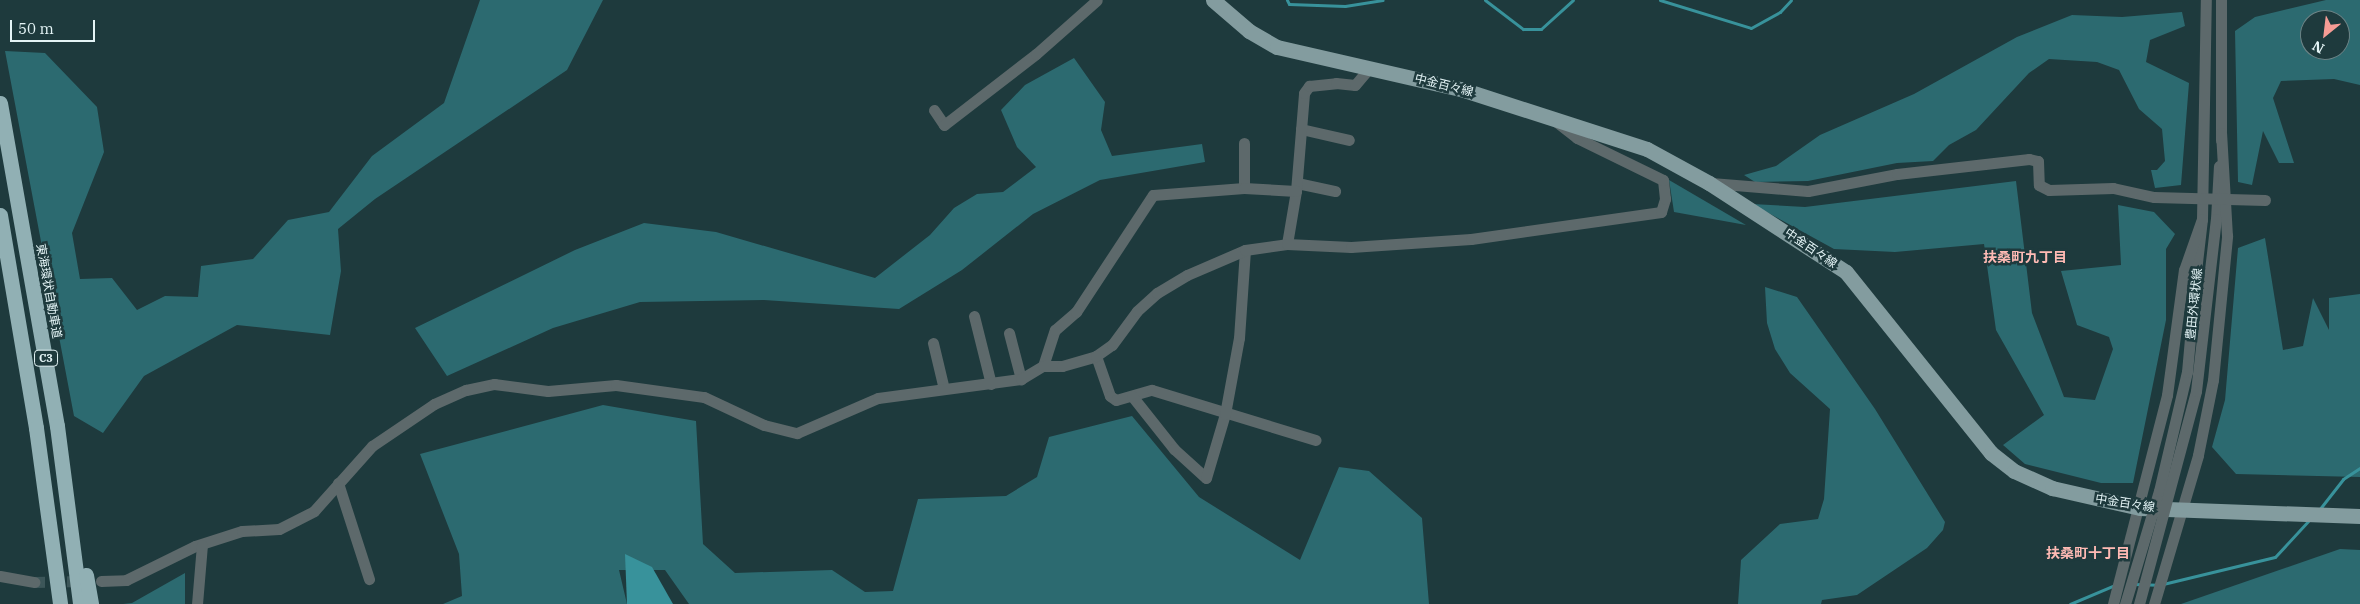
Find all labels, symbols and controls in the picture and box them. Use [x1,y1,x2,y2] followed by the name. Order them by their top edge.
[12,10,98,42] scale bar
[2300,10,2350,60] north arrow
[18,19,54,38] text: 50 m
[2309,37,2327,58] text: N
[1413,71,1475,99] street label: 中金百々線
[1782,225,1840,271] street label: 中金百々線
[34,242,64,340] street label: 東海環状自動車道
[1983,249,2067,265] district label: 扶桑町九丁目
[2183,267,2205,341] street label: 豊田外環状線
[34,349,58,366] road number: C3
[2094,491,2156,515] street label: 中金百々線
[2046,545,2130,561] district label: 扶桑町十丁目

